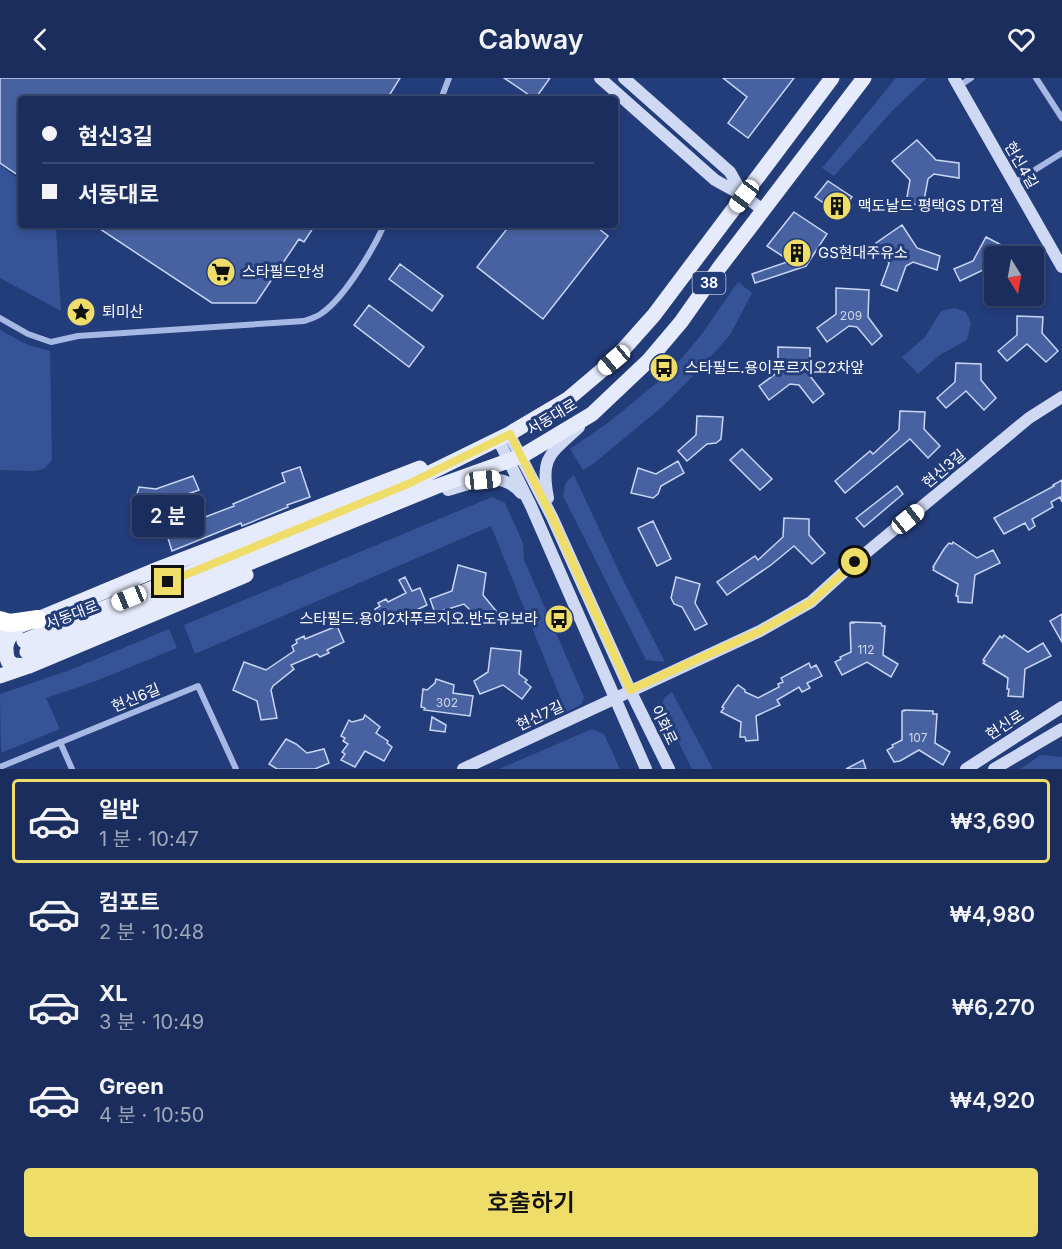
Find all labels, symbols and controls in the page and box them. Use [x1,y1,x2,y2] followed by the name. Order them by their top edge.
[24,23,57,56] icon: back
[478,23,584,56] text: Cabway
[1005,23,1038,56] icon: heart
[78,123,153,149] text: 현신3길
[1000,138,1042,192] street label: 현신4길
[726,176,762,216] car
[78,181,159,207] text: 서동대로
[821,190,853,222] building icon: 맥도날드 평택GS DT점
[858,196,1004,215] place label: 맥도날드 평택GS DT점
[781,237,813,269] building icon: GS현대주유소
[818,243,908,262] place label: GS현대주유소
[984,246,1044,306] north arrow
[984,246,1044,306] map controls
[205,256,237,288] supermarket icon: 스타필드안성
[242,262,325,281] place label: 스타필드안성
[692,272,726,294] road number: 38
[65,296,97,328] place icon: 퇴미산
[102,302,144,321] place label: 퇴미산
[840,308,862,323] house number: 209
[594,342,634,378] car
[648,352,680,384] bus stop icon: 스타필드.용이푸르지오2차앞
[685,358,864,377] place label: 스타필드.용이푸르지오2차앞
[523,394,580,439] street label: 서동대로
[918,445,969,492] street label: 현신3길
[464,469,502,491] car
[132,495,204,537] callout: 2 분
[888,501,928,537] car
[150,504,186,528] text: 2 분
[841,548,868,575] route start
[154,568,181,595] route end
[109,583,149,613] car
[43,596,101,633] street label: 서동대로
[543,603,575,635] bus stop icon: 스타필드.용이2차푸르지오.반도유보라
[299,609,538,628] place label: 스타필드.용이2차푸르지오.반도유보라
[857,642,875,657] house number: 112
[109,679,163,716] street label: 현신6길
[436,695,458,710] house number: 302
[513,696,566,735] street label: 현신7길
[647,702,682,748] street label: 이화로
[982,705,1027,744] street label: 현신로
[908,730,928,745] house number: 107
[27,794,81,848] icon: car
[99,796,139,822] text: 일반
[950,808,1035,834] text: ₩3,690
[99,827,199,851] text: 1 분 · 10:47
[27,887,81,941] icon: car
[99,889,160,915] text: 컴포트
[949,901,1035,927] text: ₩4,980
[99,920,204,944] text: 2 분 · 10:48
[27,980,81,1034] icon: car
[99,980,128,1006] text: XL
[952,994,1035,1020] text: ₩6,270
[99,1010,204,1034] text: 3 분 · 10:49
[27,1073,81,1127] icon: car
[99,1073,164,1099] text: Green
[950,1087,1035,1113] text: ₩4,920
[99,1103,204,1127] text: 4 분 · 10:50
[24,1168,1038,1237] button: 호출하기

